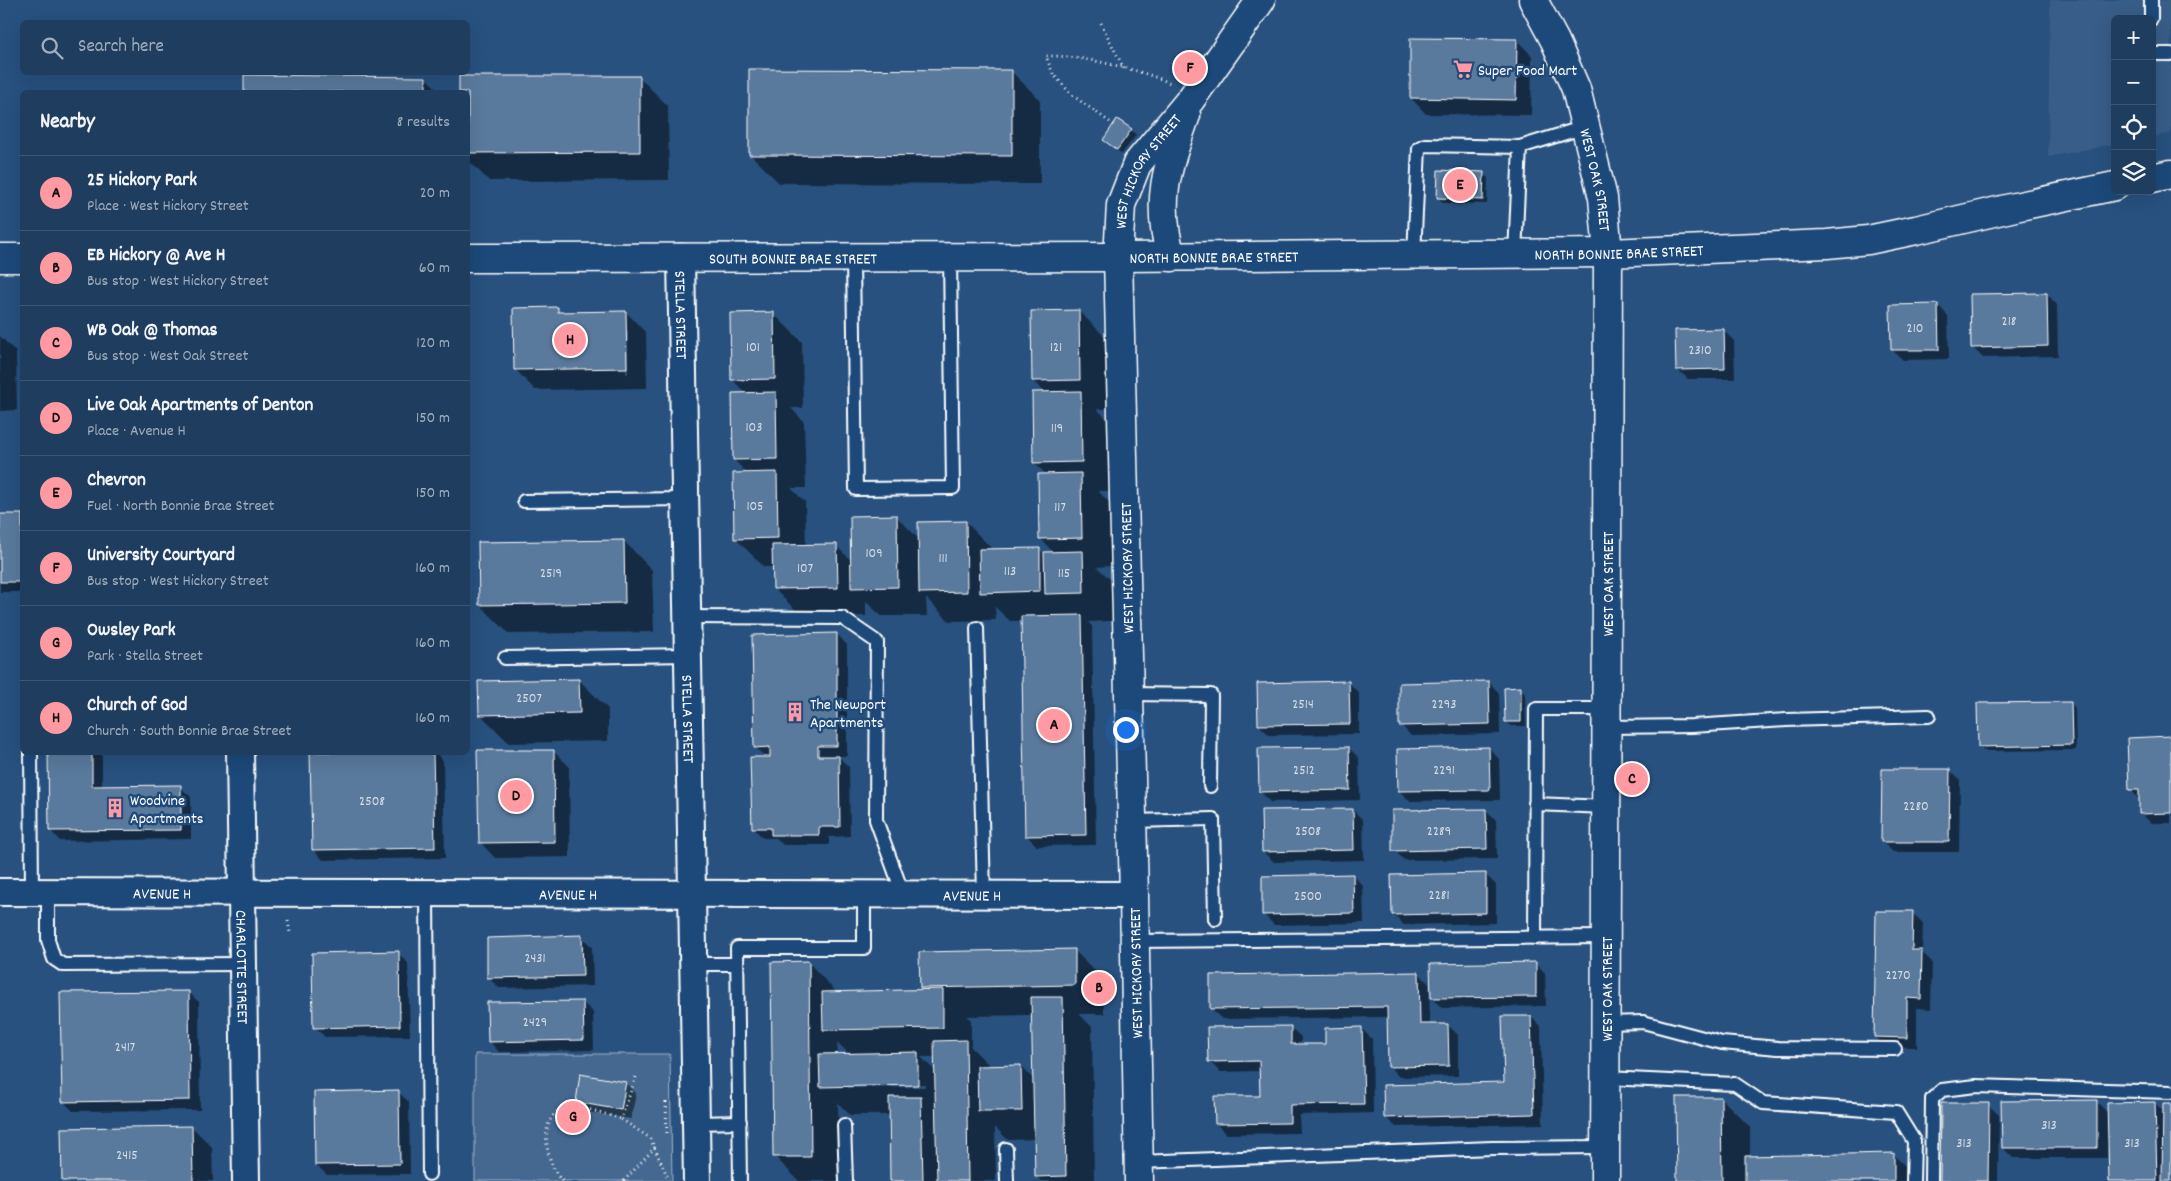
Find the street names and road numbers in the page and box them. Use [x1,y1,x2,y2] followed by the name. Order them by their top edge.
[1111,109,1188,229] street label: WEST HICKORY STREET
[1572,126,1615,233] street label: WEST OAK STREET
[1534,240,1705,268] street label: NORTH BONNIE BRAE STREET
[1129,247,1299,271] street label: NORTH BONNIE BRAE STREET
[709,248,878,272] street label: SOUTH BONNIE BRAE STREET
[667,271,692,360] street label: STELLA STREET
[1116,502,1141,633] street label: WEST HICKORY STREET
[1598,531,1621,636] street label: WEST OAK STREET
[674,675,699,764] street label: STELLA STREET
[133,883,191,907] street label: AVENUE H
[539,884,597,908] street label: AVENUE H
[943,885,1001,909] street label: AVENUE H
[1125,907,1150,1038] street label: WEST HICKORY STREET
[228,910,253,1025] street label: CHARLOTTE STREET
[1597,936,1620,1041] street label: WEST OAK STREET

